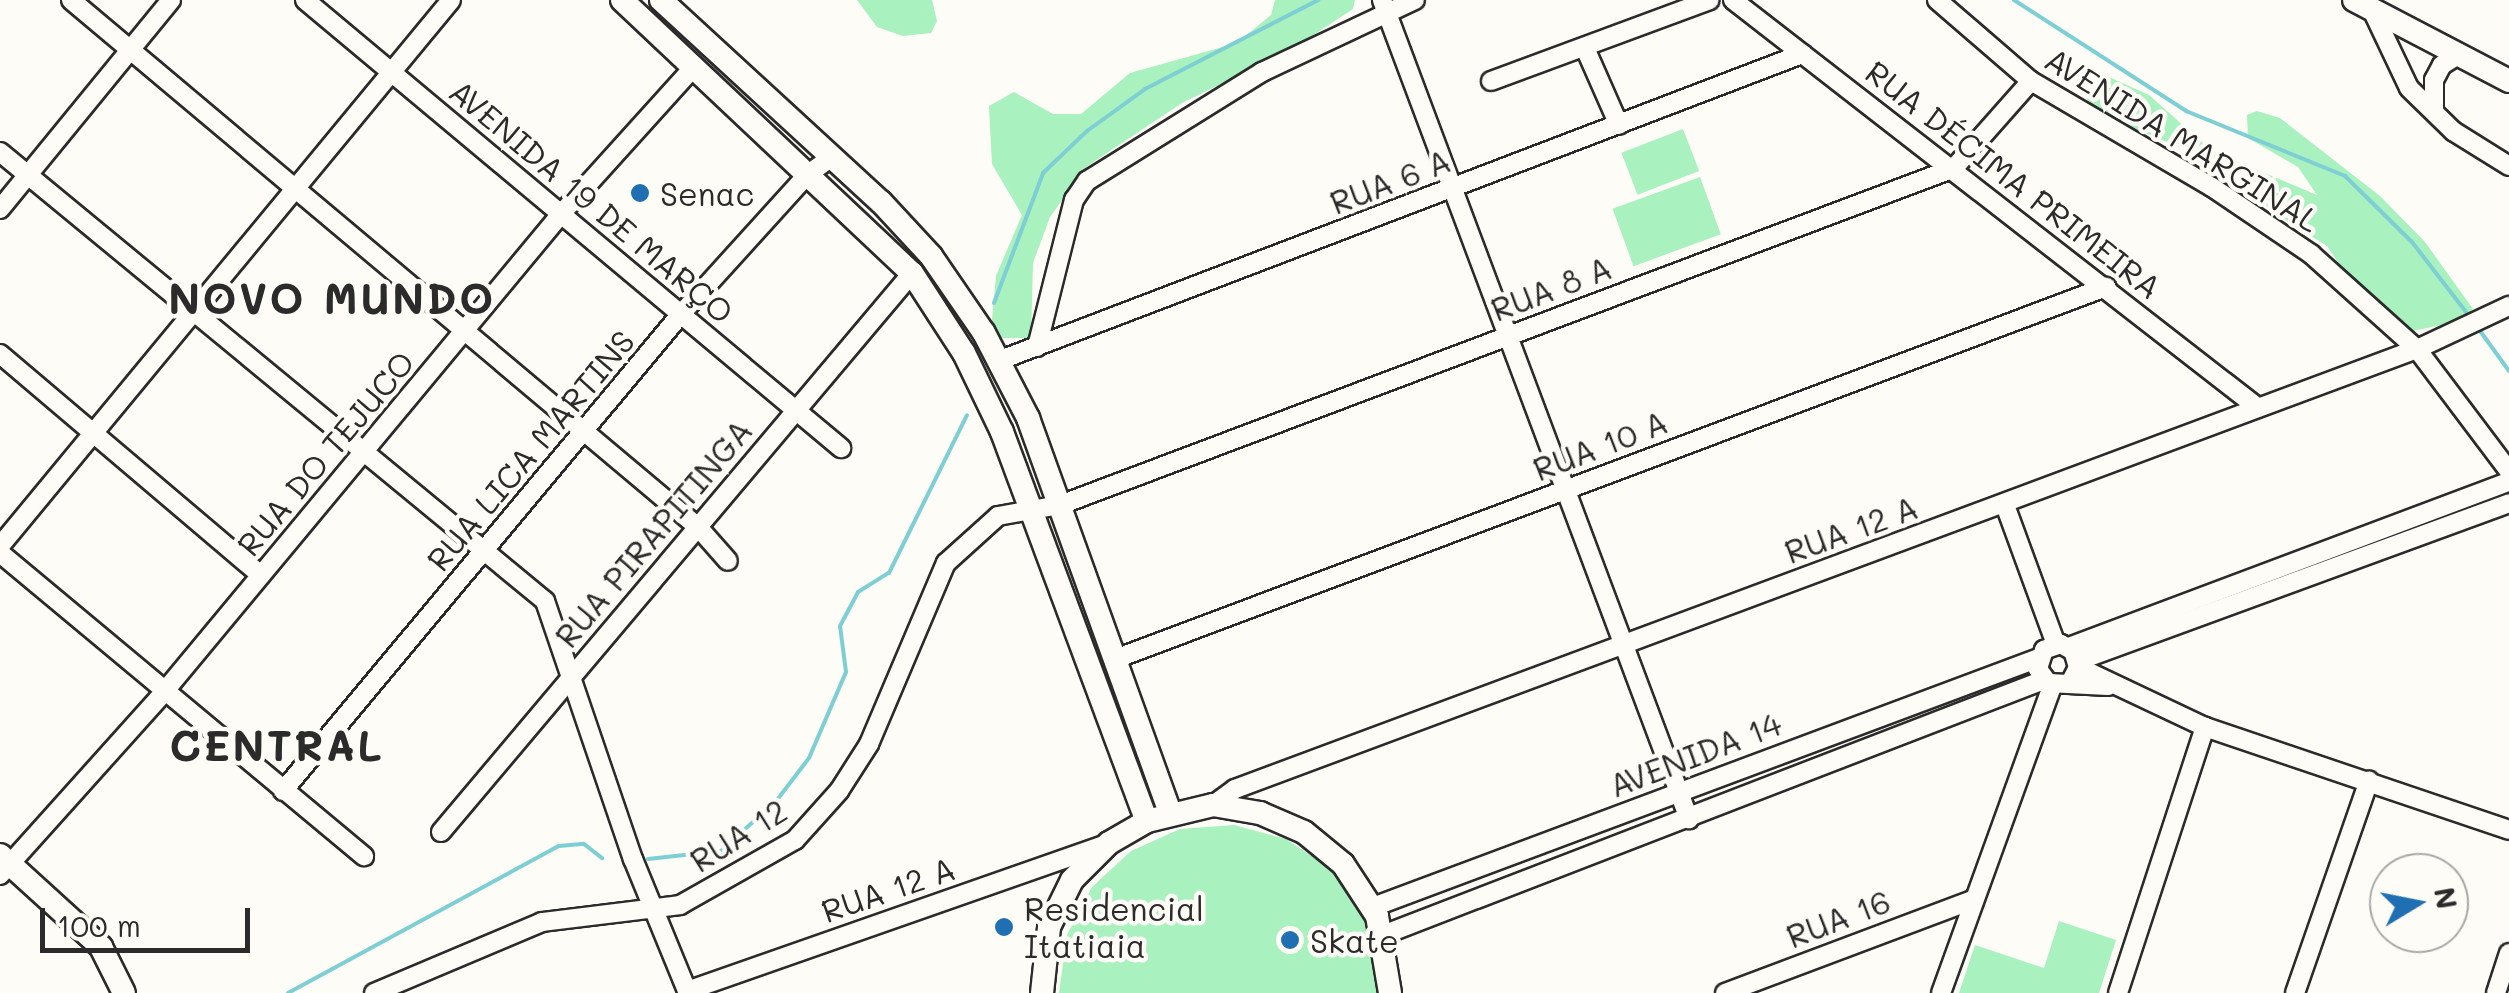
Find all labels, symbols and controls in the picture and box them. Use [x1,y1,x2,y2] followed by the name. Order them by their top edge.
[2039,39,2327,239] street label: AVENIDA MARGINAL
[1859,52,2169,306] street label: RUA DÉCIMA PRIMEIRA
[442,71,742,331] street label: AVENIDA 19 DE MARÇO
[1324,141,1456,221] street label: RUA 6 A
[660,174,754,212] place label: Senac
[629,182,651,204] marker: Senac
[1485,248,1617,328] street label: RUA 8 A
[168,273,496,323] district label: NOVO MUNDO
[418,322,642,578] street label: RUA LICA MARTINS
[228,343,422,563] street label: RUA DO TEJUCO
[1527,402,1673,488] street label: RUA 10 A
[547,411,759,655] street label: RUA PIRAPITINGA
[1779,487,1923,571] street label: RUA 12 A
[1603,704,1787,804] street label: AVENIDA 14
[170,720,384,770] district label: CENTRAL
[683,791,793,879] street label: RUA 12
[816,848,960,930] street label: RUA 12 A
[2369,853,2469,953] north arrow
[1781,881,1895,955] street label: RUA 16
[2427,885,2466,912] text: N
[45,888,255,950] scale bar
[1024,890,1204,965] place label: Residencial Itatiaia
[57,905,141,945] text: 100 m
[993,916,1015,938] marker: Residencial Itatiaia
[1310,921,1399,959] place label: Skate
[1279,929,1301,951] marker: Skate

